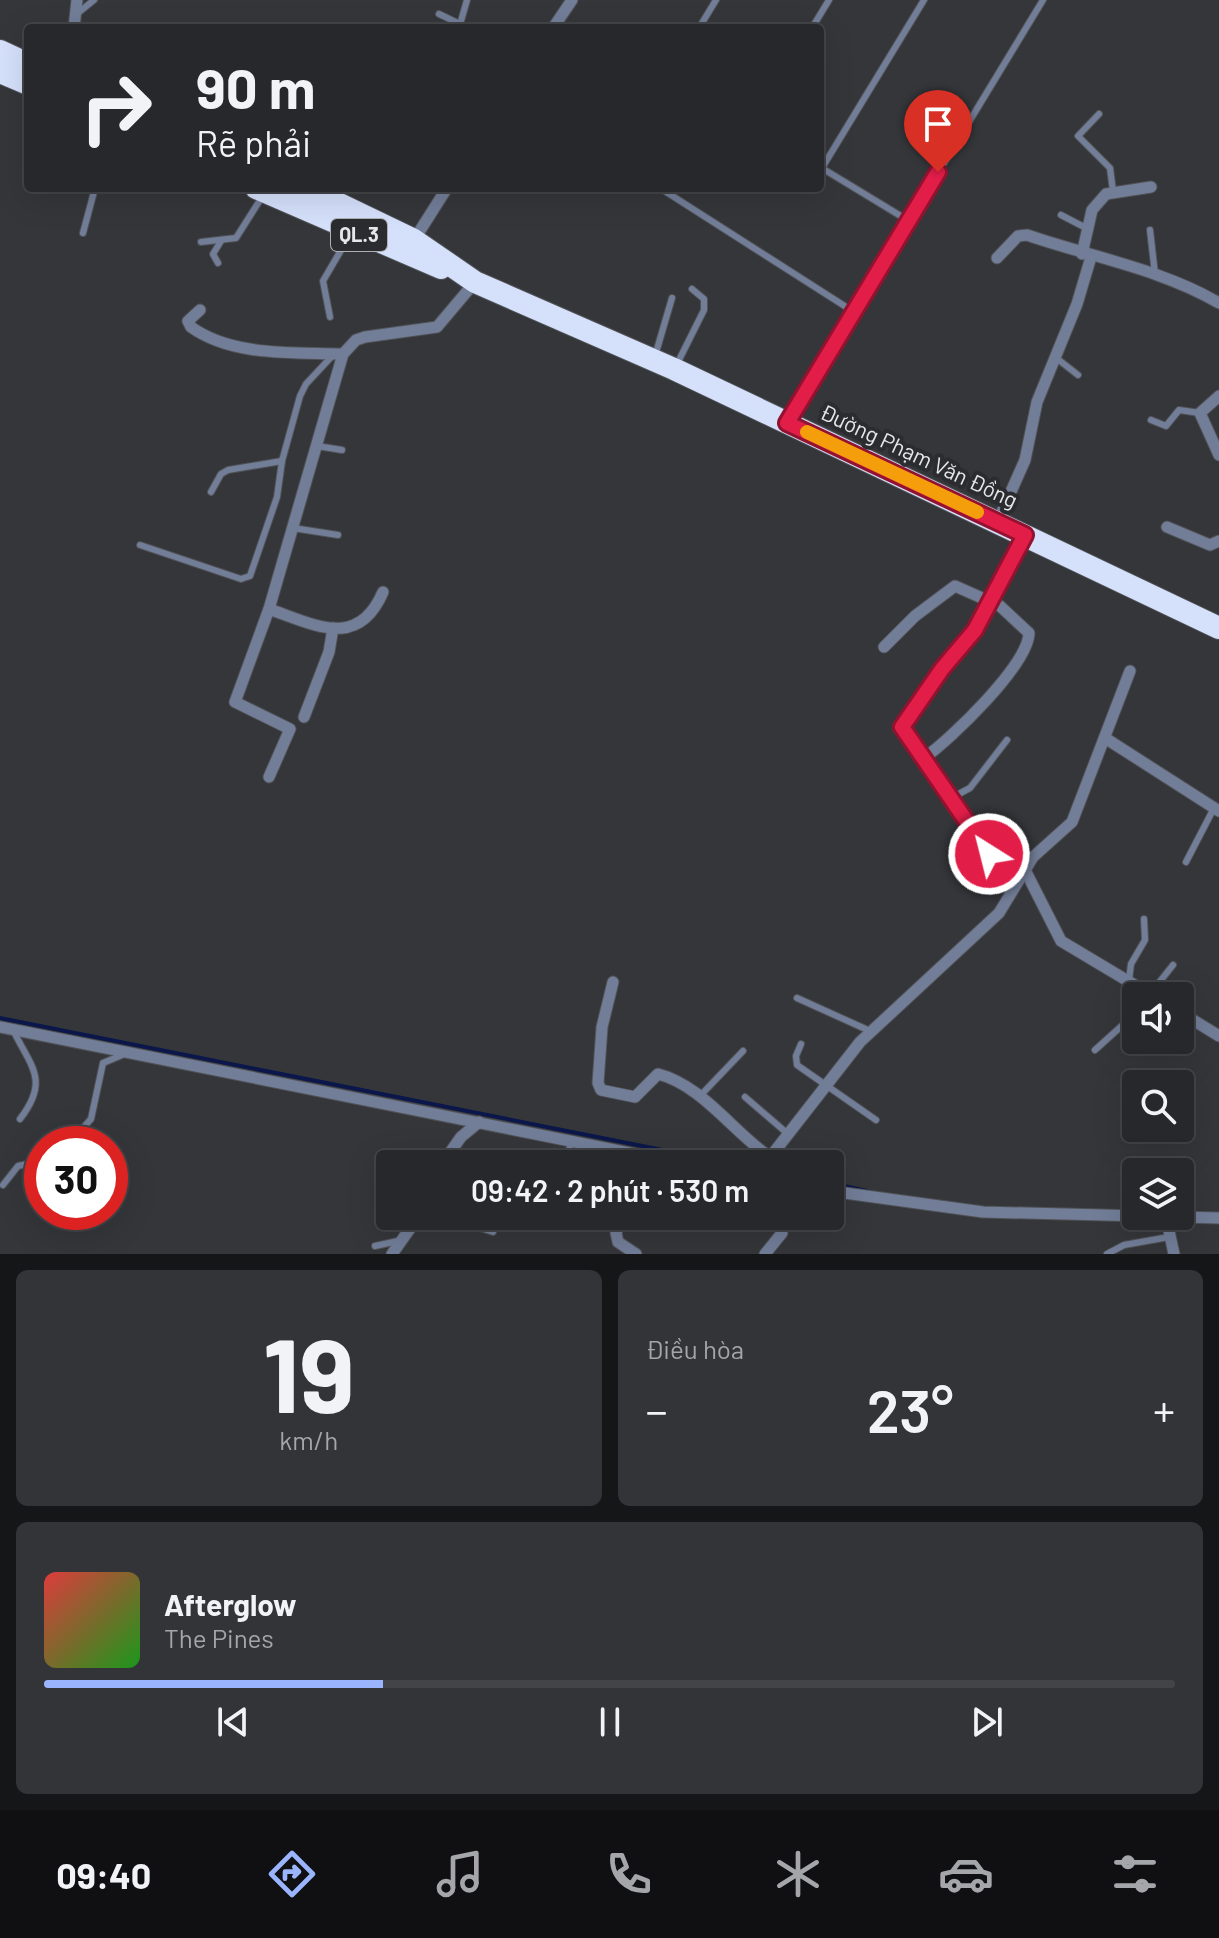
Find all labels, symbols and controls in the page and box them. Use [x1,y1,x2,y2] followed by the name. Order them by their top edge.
[196,53,316,120] text: 90 m
[64,56,168,160] icon: right
[904,90,972,172] pin
[916,102,960,146] icon: arrive
[196,121,311,164] text: Rẽ phải
[331,219,387,251] road number: QL.3
[817,398,1022,512] street label: Đường Phạm Văn Đồng
[947,812,1031,896] position arrow
[1122,982,1194,1230] map controls
[1122,982,1194,1054] button: sound
[1122,1070,1194,1142] button: search
[24,1126,128,1230] speed limit sign: 30
[1122,1158,1194,1230] button: layers
[471,1172,749,1208] text: 09:42 · 2 phút · 530 m
[263,1309,355,1434] text: 19
[646,1333,744,1364] text: Điều hòa
[867,1373,954,1445] text: 23°
[646,1383,668,1436] text: −
[1153,1383,1175,1436] text: +
[279,1424,338,1455] text: km/h
[164,1586,297,1622] text: Afterglow
[164,1622,274,1653] text: The Pines
[211,1700,255,1744] icon: previous
[588,1700,632,1744] icon: pause
[965,1700,1009,1744] icon: next
[264,1846,320,1902] icon: directions
[432,1846,488,1902] icon: music
[601,1846,657,1902] icon: phone
[770,1846,826,1902] icon: climate
[938,1846,994,1902] icon: car
[1107,1846,1163,1902] icon: filters
[56,1853,151,1896] text: 09:40

